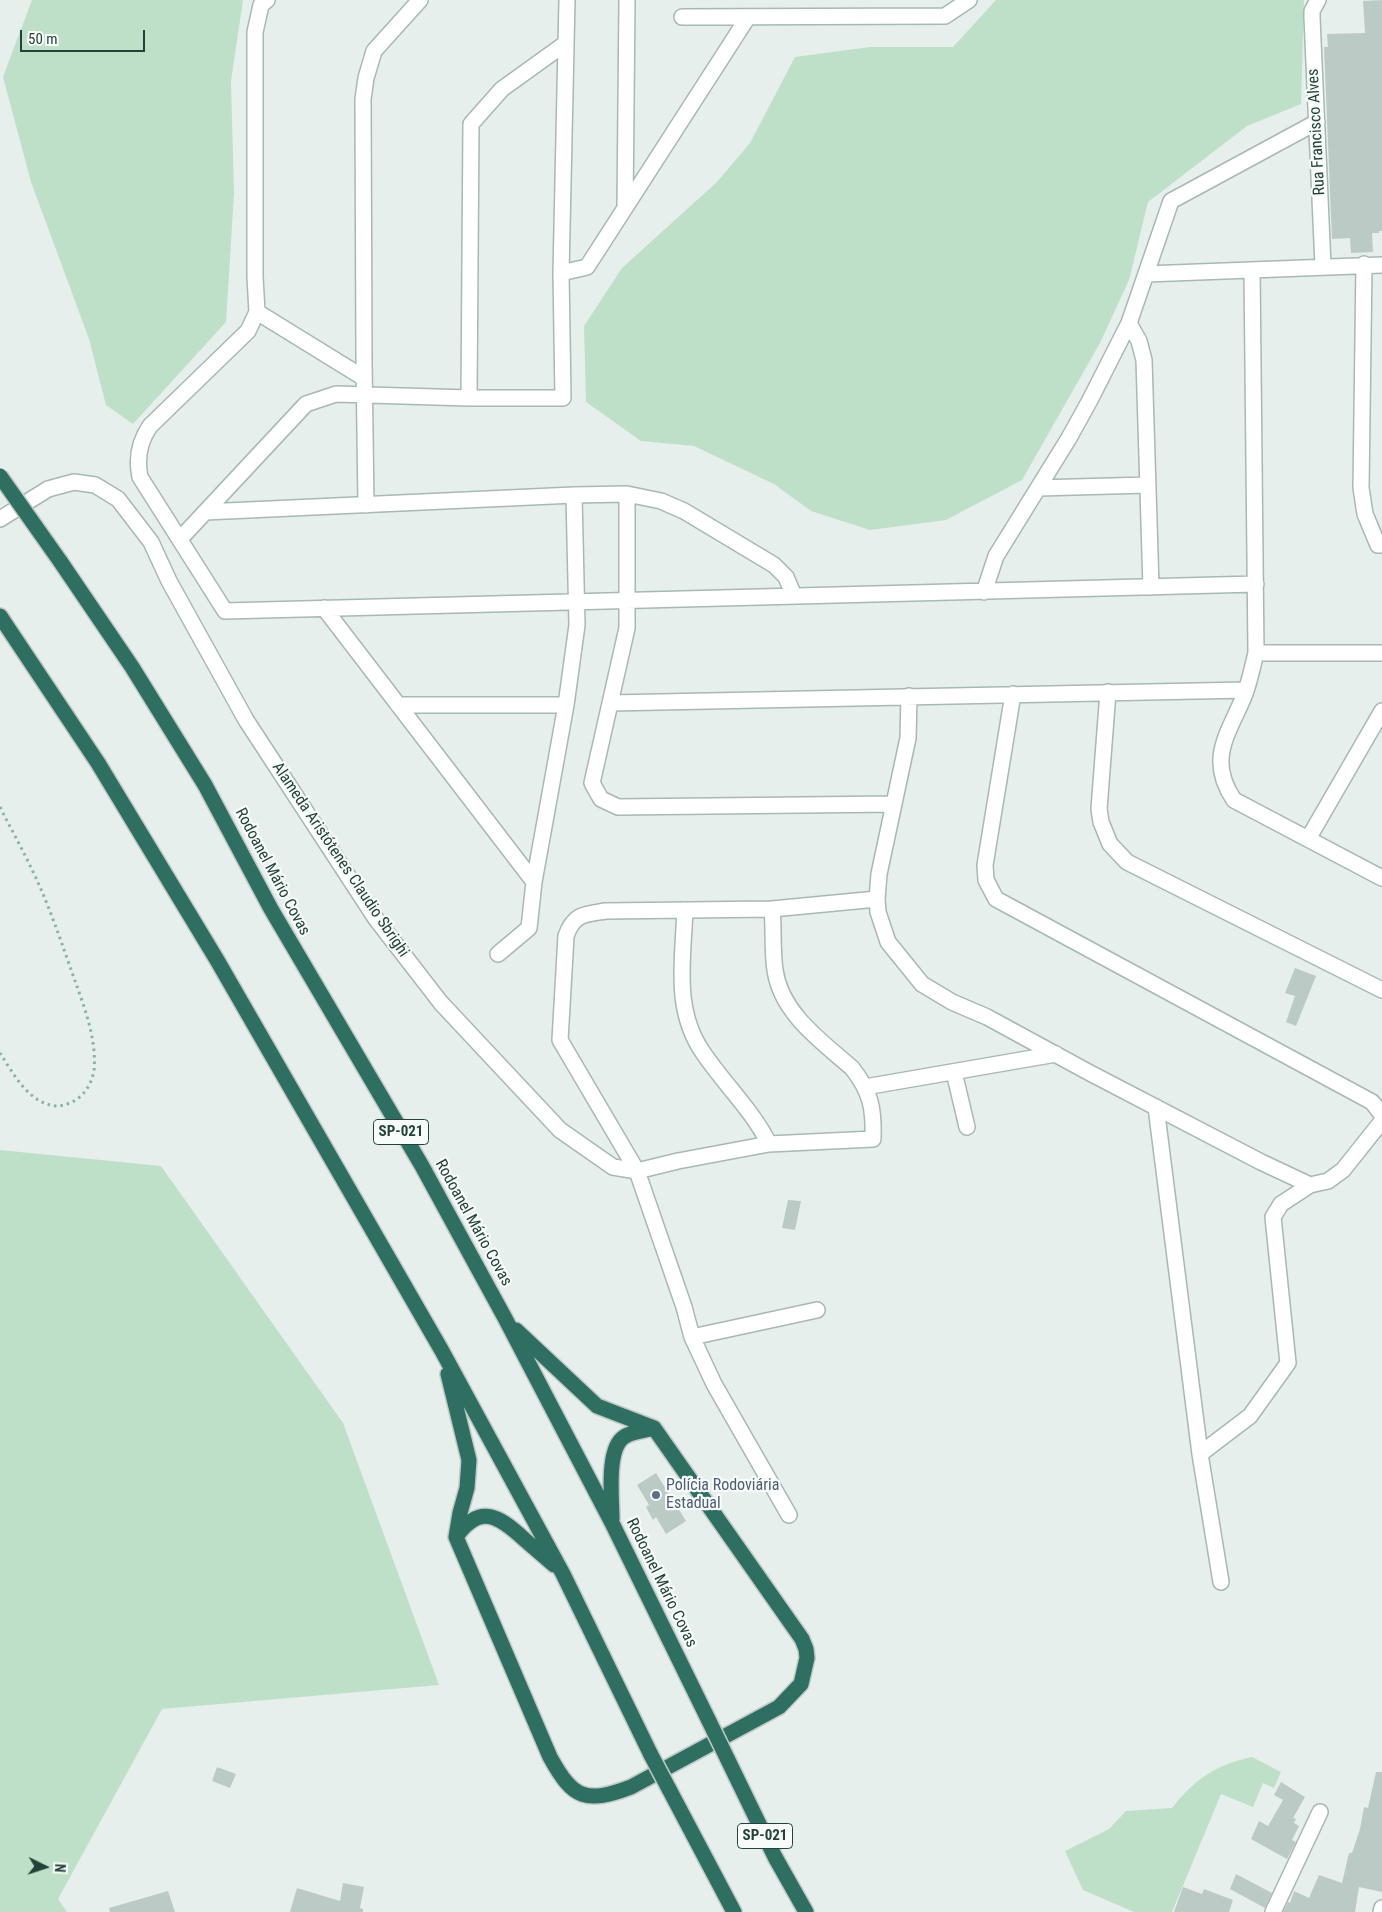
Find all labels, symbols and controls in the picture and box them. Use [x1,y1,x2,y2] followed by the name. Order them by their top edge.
[22,20,148,52] scale bar
[28,30,58,48] text: 50 m
[1304,68,1330,196] street label: Rua Francisco Alves
[267,759,413,961] street label: Alameda Aristótenes Claudio Sbrighi
[230,805,314,939] street label: Rodoanel Mário Covas
[374,1120,428,1144] road number: SP-021
[430,1157,516,1289] street label: Rodoanel Mário Covas
[666,1476,779,1514] place label: Polícia Rodoviária Estadual
[650,1489,662,1501] marker: Polícia Rodoviária Estadual
[621,1515,701,1651] street label: Rodoanel Mário Covas
[738,1824,792,1848] road number: SP-021
[20,1842,70,1892] north arrow
[52,1863,68,1873] text: N

